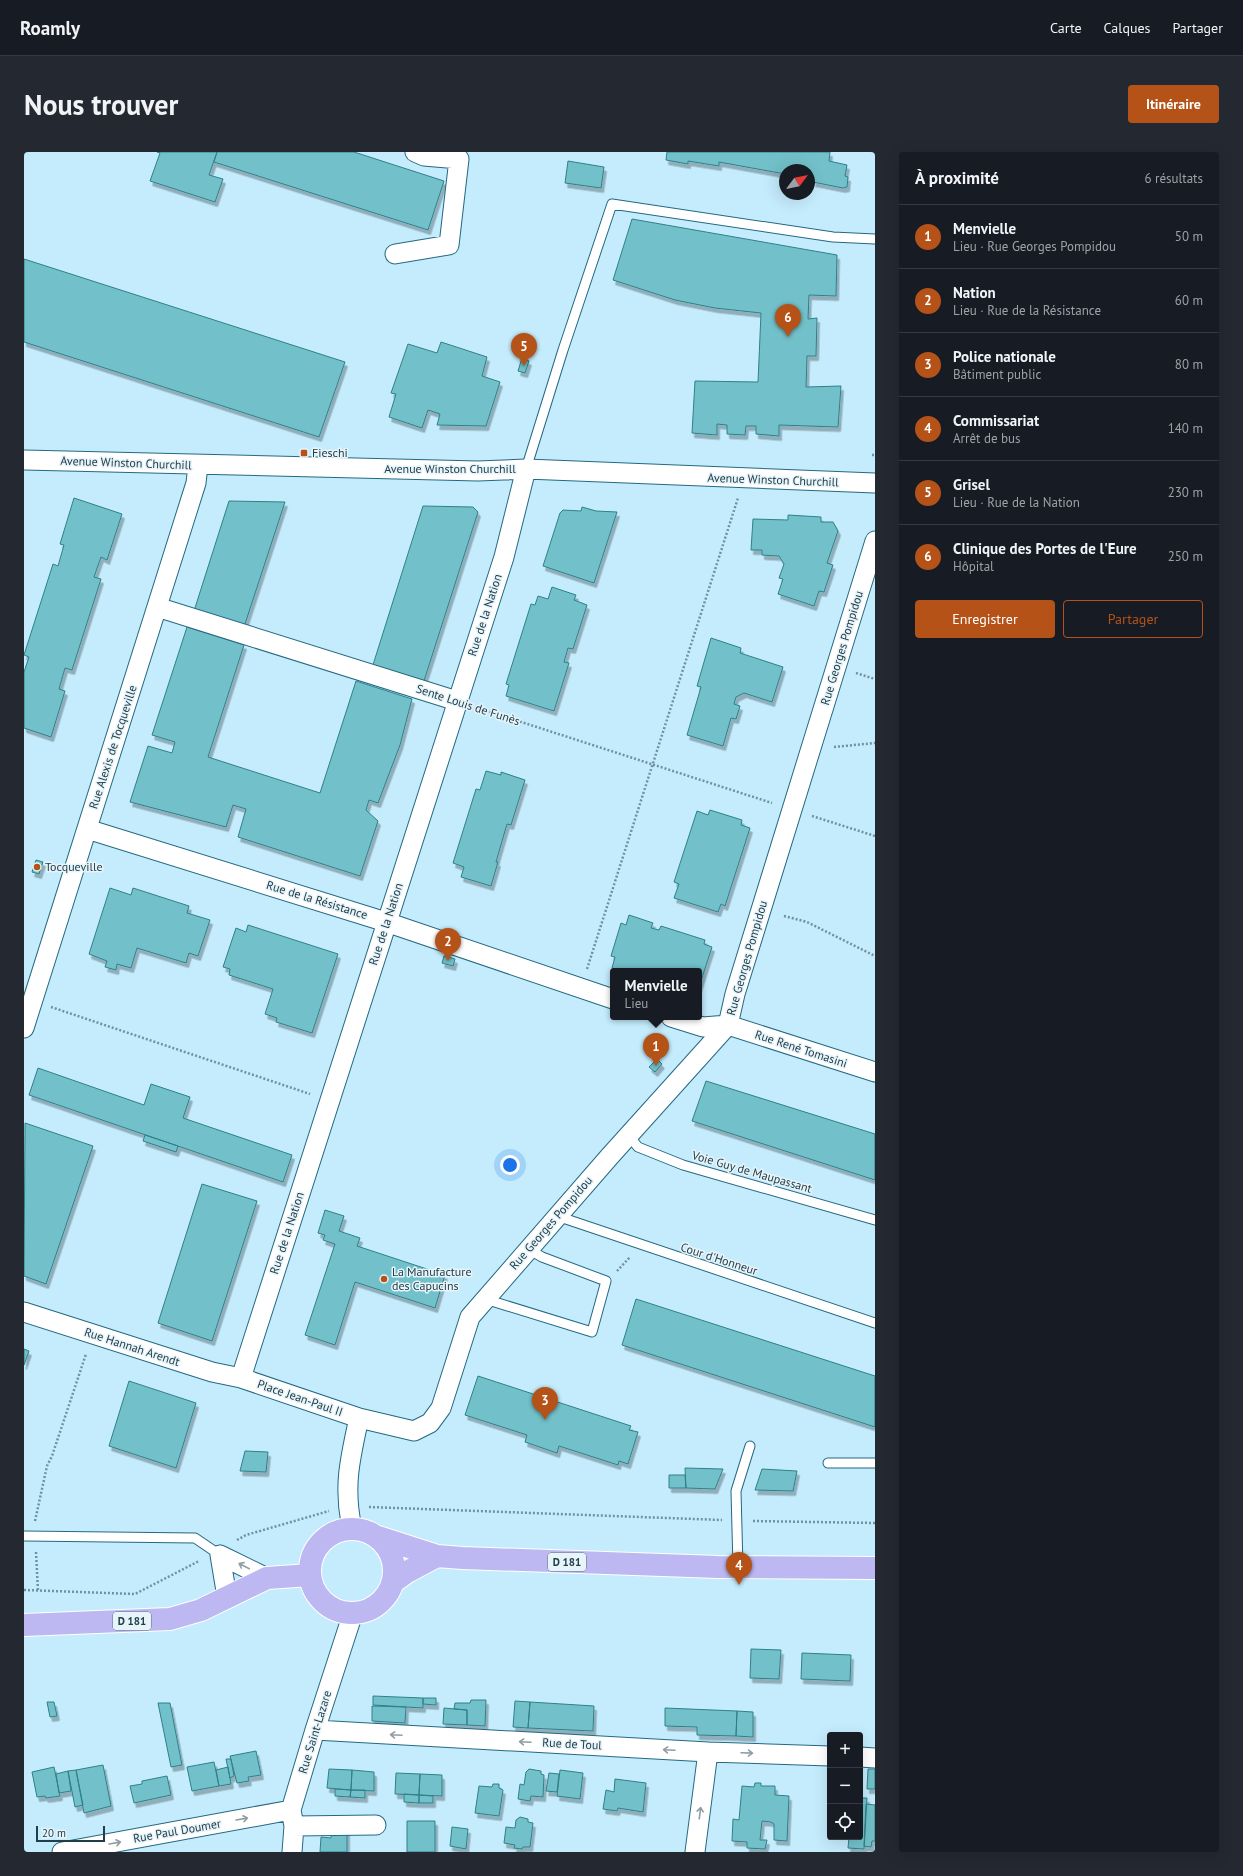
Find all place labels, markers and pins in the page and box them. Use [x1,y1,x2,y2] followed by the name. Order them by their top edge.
[775,304,801,337] pin: 6
[511,333,537,366] pin: 5
[312,445,348,460] place label: Fieschi
[299,448,309,458] marker: Fieschi
[45,859,103,874] place label: Tocqueville
[32,862,42,872] marker: Tocqueville
[435,928,461,961] pin: 2
[643,1033,669,1066] pin: 1
[392,1264,472,1293] place label: La Manufacture des Capucins
[379,1274,389,1284] marker: La Manufacture des Capucins
[532,1387,558,1420] pin: 3
[726,1552,752,1585] pin: 4

